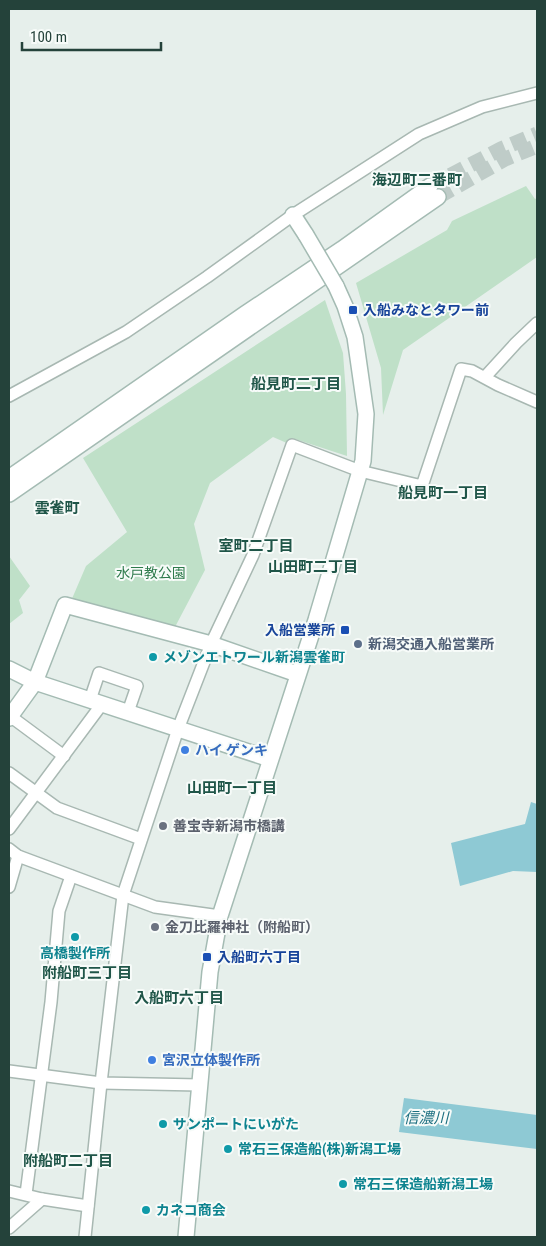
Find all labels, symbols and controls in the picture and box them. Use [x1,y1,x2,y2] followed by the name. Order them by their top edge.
[22,20,161,52] scale bar
[30,28,67,46] text: 100 m
[372,171,462,189] district label: 海辺町二番町
[363,302,489,318] place label: 入船みなとタワー前
[347,304,359,316] marker: 入船みなとタワー前
[251,375,341,393] district label: 船見町二丁目
[398,484,488,502] district label: 船見町一丁目
[34,499,80,517] district label: 雲雀町
[218,537,294,555] district label: 室町二丁目
[268,558,358,576] district label: 山田町二丁目
[116,565,186,581] park label: 水戸教公園
[265,622,335,638] place label: 入船営業所
[339,624,351,636] marker: 入船営業所
[368,636,494,652] place label: 新潟交通入船営業所
[352,638,364,650] marker: 新潟交通入船営業所
[163,649,345,665] place label: メゾンエトワール新潟雲雀町
[147,651,159,663] marker: メゾンエトワール新潟雲雀町
[195,742,268,758] place label: ハイ ゲンキ
[179,744,191,756] marker: ハイ ゲンキ
[187,779,277,797] district label: 山田町一丁目
[173,818,285,834] place label: 善宝寺新潟市橋講
[157,820,169,832] marker: 善宝寺新潟市橋講
[165,919,319,935] place label: 金刀比羅神社（附船町）
[149,921,161,933] marker: 金刀比羅神社（附船町）
[69,931,81,943] marker: 高橋製作所
[40,945,110,961] place label: 高橋製作所
[217,949,301,965] place label: 入船町六丁目
[201,951,213,963] marker: 入船町六丁目
[42,964,132,982] district label: 附船町三丁目
[134,989,224,1007] district label: 入船町六丁目
[162,1052,260,1068] place label: 宮沢立体製作所
[146,1054,158,1066] marker: 宮沢立体製作所
[403,1109,450,1127] water label: 信濃川
[173,1116,299,1132] place label: サンポートにいがた
[157,1118,169,1130] marker: サンポートにいがた
[238,1141,401,1158] place label: 常石三保造船(株)新潟工場
[222,1143,234,1155] marker: 常石三保造船(株)新潟工場
[23,1152,113,1170] district label: 附船町二丁目
[353,1176,493,1192] place label: 常石三保造船新潟工場
[337,1178,349,1190] marker: 常石三保造船新潟工場
[156,1202,226,1218] place label: カネコ商会
[140,1204,152,1216] marker: カネコ商会

